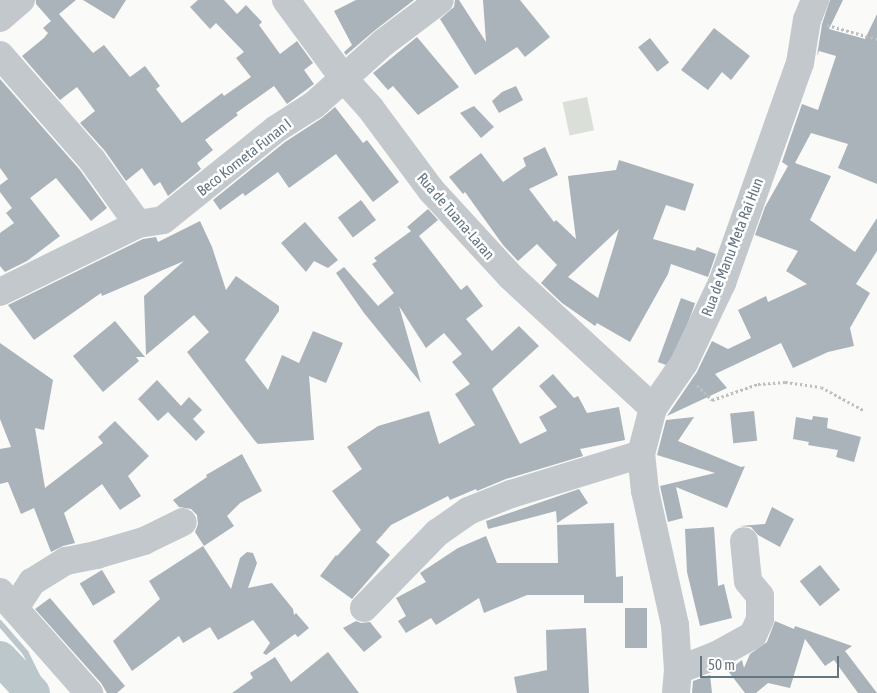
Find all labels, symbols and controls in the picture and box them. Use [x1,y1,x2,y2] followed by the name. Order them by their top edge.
[193,115,295,199] street label: Beco Korneta Funan I
[413,169,499,263] street label: Rua de Tuana-Laran
[697,175,767,319] street label: Rua de Manu Meta Rai Hun
[702,646,841,678] scale bar
[708,656,735,673] text: 50 m

